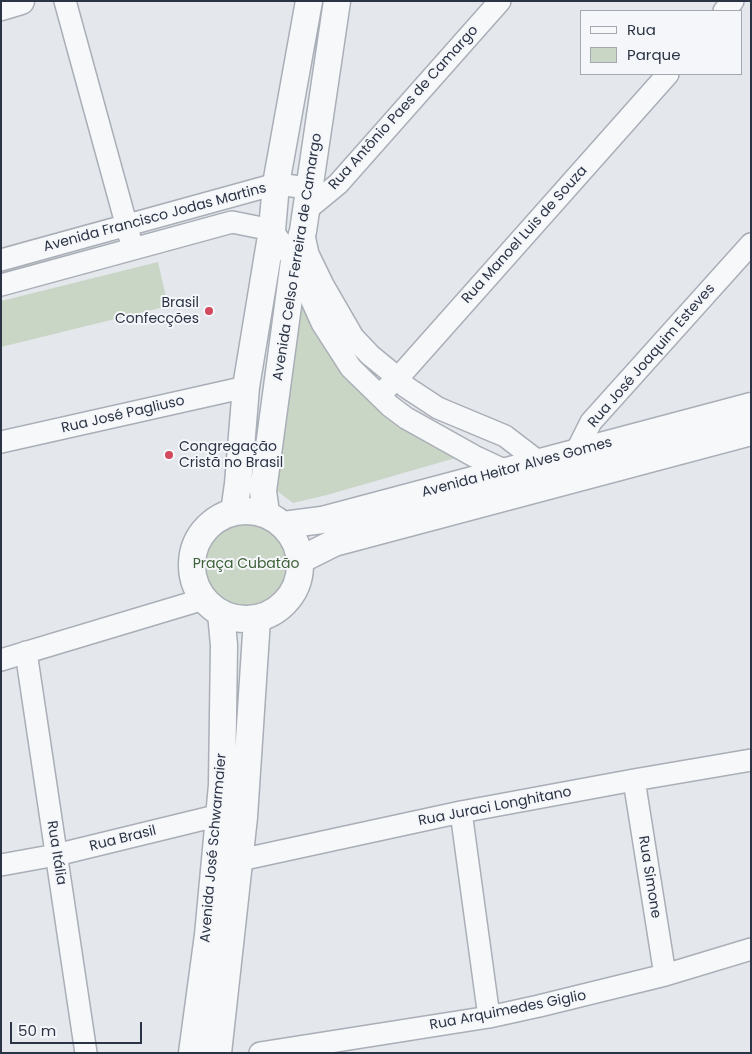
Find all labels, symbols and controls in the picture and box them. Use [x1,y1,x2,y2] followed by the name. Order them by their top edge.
[580,10,742,75] legend
[627,19,656,40] text: Rua
[326,22,482,194] street label: Rua Antônio Paes de Camargo
[627,44,680,65] text: Parque
[270,132,326,382] street label: Avenida Celso Ferreira de Camargo
[459,163,591,307] street label: Rua Manoel Luis de Souza
[42,180,268,256] street label: Avenida Francisco Jodas Martins
[585,281,719,431] street label: Rua José Joaquim Esteves
[115,295,199,328] place label: Brasil Confecções
[203,305,215,317] marker: Brasil Confecções
[60,393,186,437] street label: Rua José Pagliuso
[420,434,614,502] street label: Avenida Heitor Alves Gomes
[179,439,283,472] place label: Congregação Cristã no Brasil
[163,449,175,461] marker: Congregação Cristã no Brasil
[193,556,299,572] park label: Praça Cubatão
[197,753,231,943] street label: Avenida José Schwarmaier
[417,784,573,830] street label: Rua Juraci Longhitano
[43,820,69,886] street label: Rua Itália
[88,823,158,855] street label: Rua Brasil
[634,835,664,919] street label: Rua Simone
[428,988,588,1034] street label: Rua Arquimedes Giglio
[12,1012,145,1044] scale bar
[18,1020,56,1041] text: 50 m

